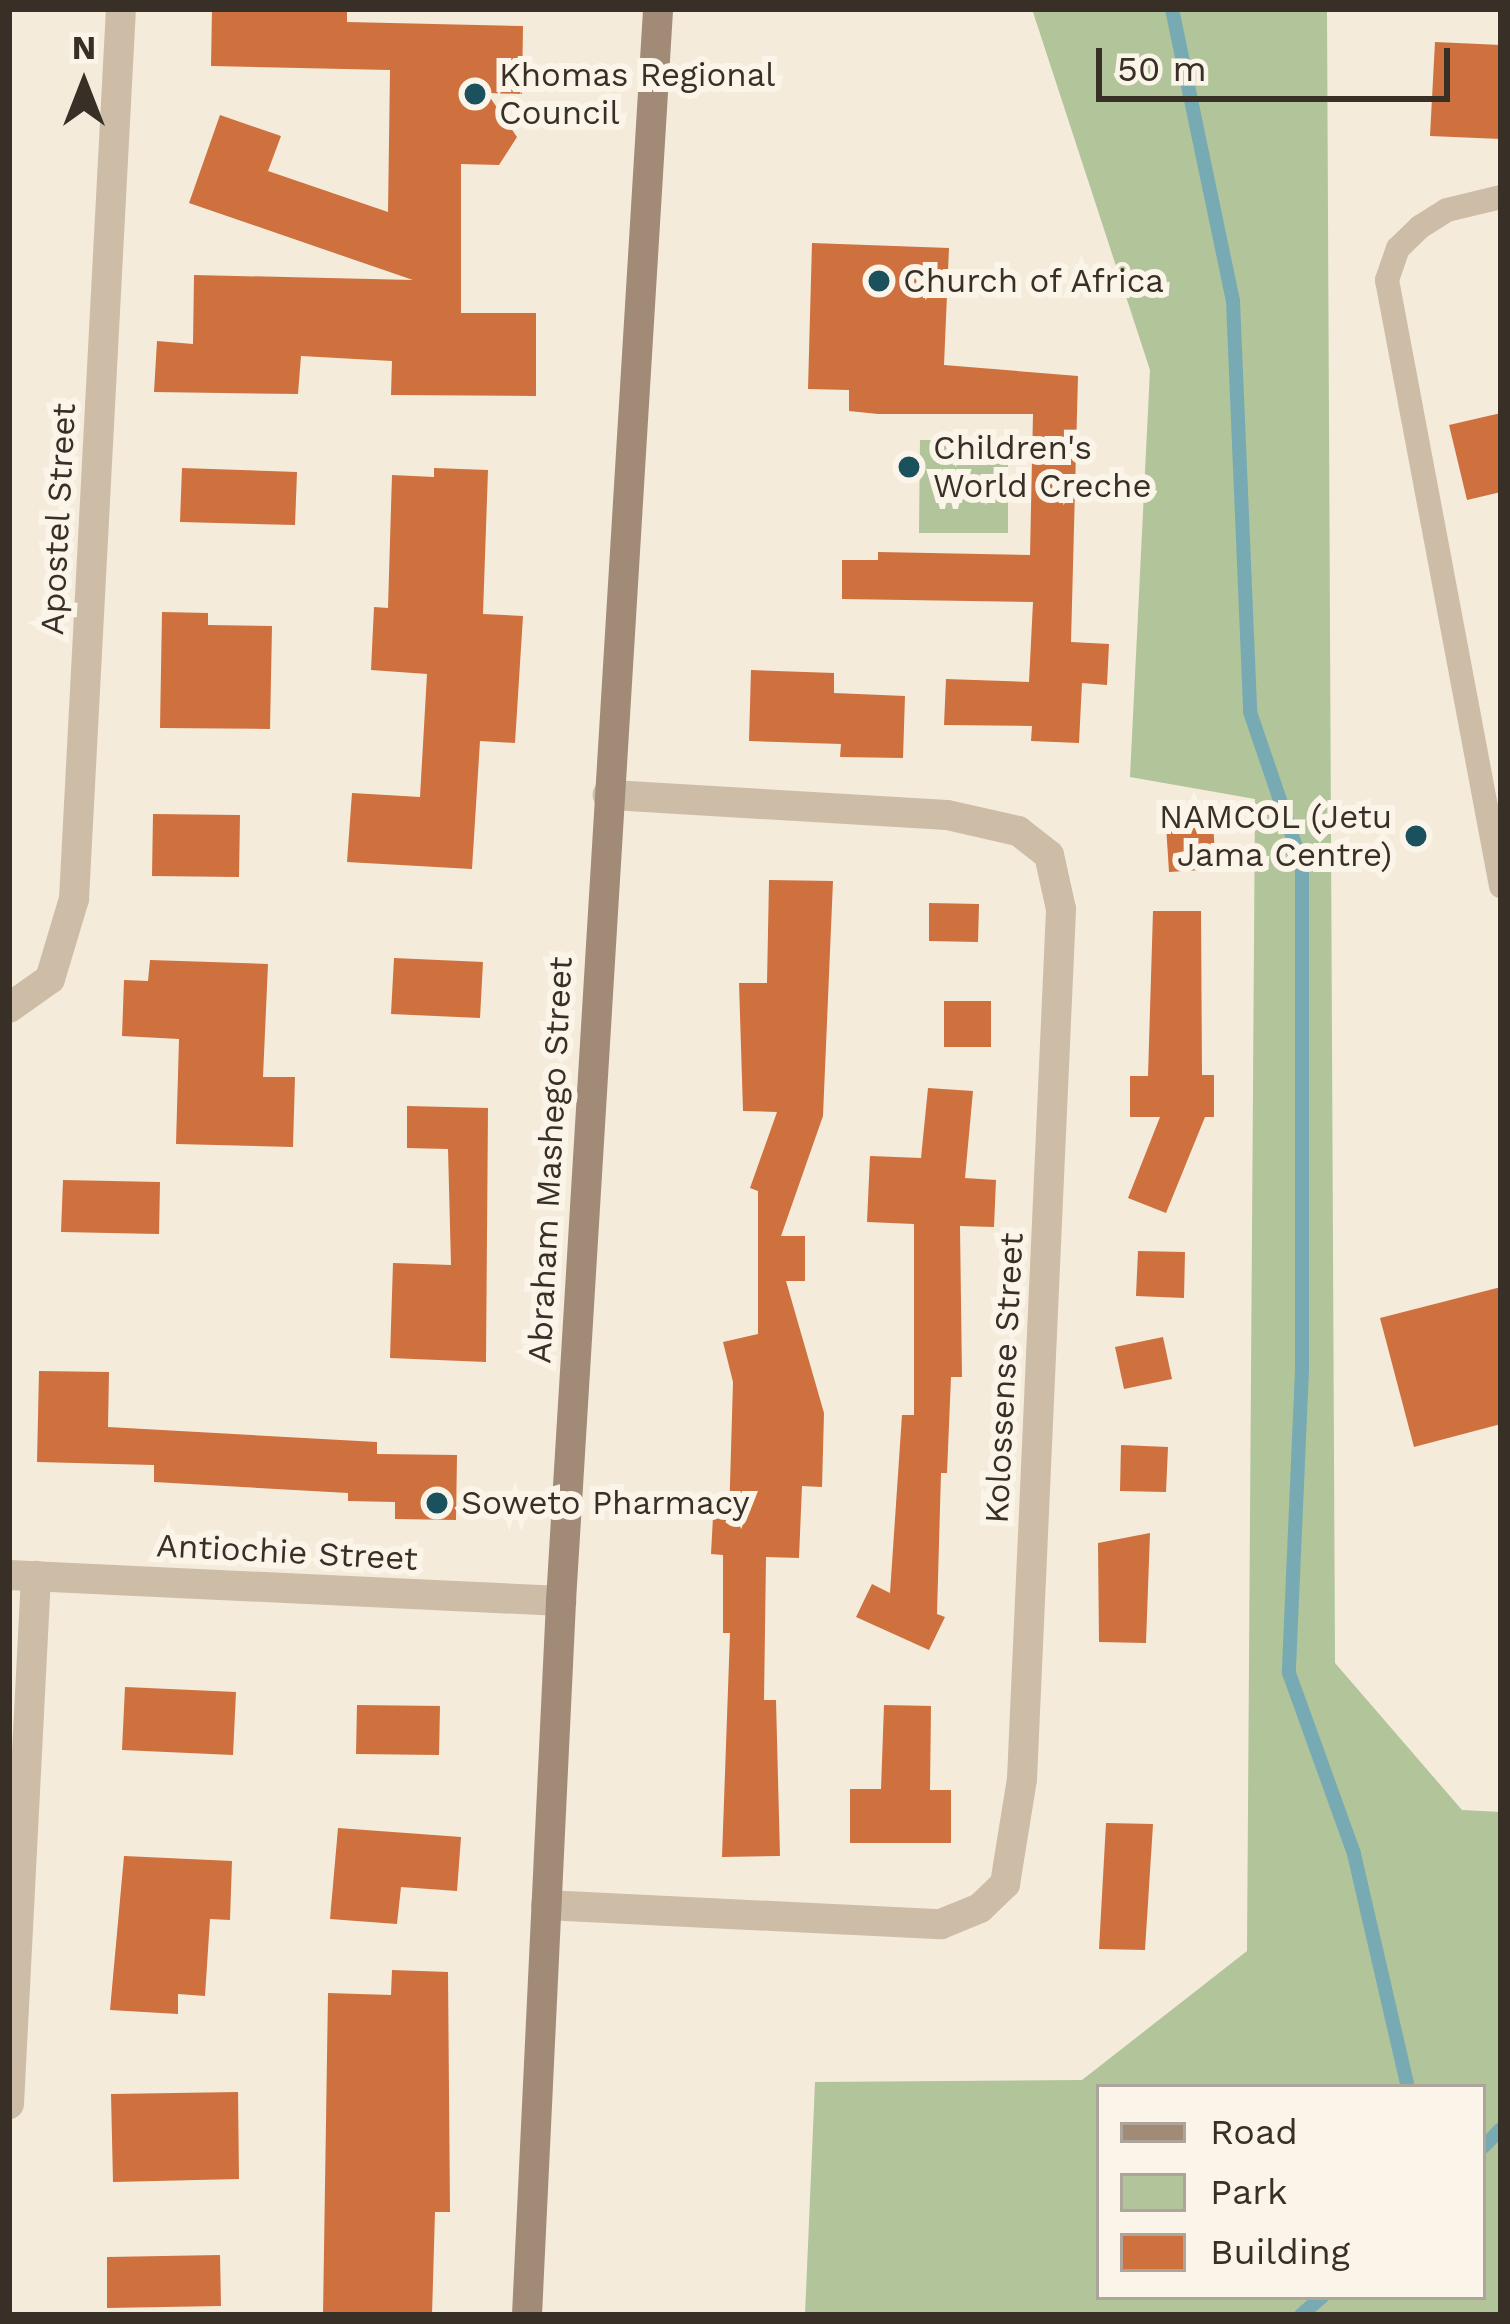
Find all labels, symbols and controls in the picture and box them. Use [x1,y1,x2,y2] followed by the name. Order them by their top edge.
[24,24,144,144] north arrow
[1102,24,1456,98] scale bar
[72,28,96,67] text: N
[1117,48,1207,90] text: 50 m
[499,55,775,133] place label: Khomas Regional Council
[462,81,488,107] marker: Khomas Regional Council
[903,261,1167,301] place label: Church of Africa
[866,268,892,294] marker: Church of Africa
[32,402,84,636] street label: Apostel Street
[933,428,1151,506] place label: Children's World Creche
[896,454,922,480] marker: Children's World Creche
[1158,797,1392,875] place label: NAMCOL (Jetu Jama Centre)
[1403,823,1429,849] marker: NAMCOL (Jetu Jama Centre)
[520,956,580,1364] street label: Abraham Mashego Street
[977,1232,1031,1524] street label: Kolossense Street
[461,1483,750,1523] place label: Soweto Pharmacy
[424,1490,450,1516] marker: Soweto Pharmacy
[155,1525,419,1579] street label: Antiochie Street
[1096,2084,1486,2300] legend
[1210,2111,1298,2153] text: Road
[1210,2171,1287,2213] text: Park
[1210,2231,1350,2273] text: Building

